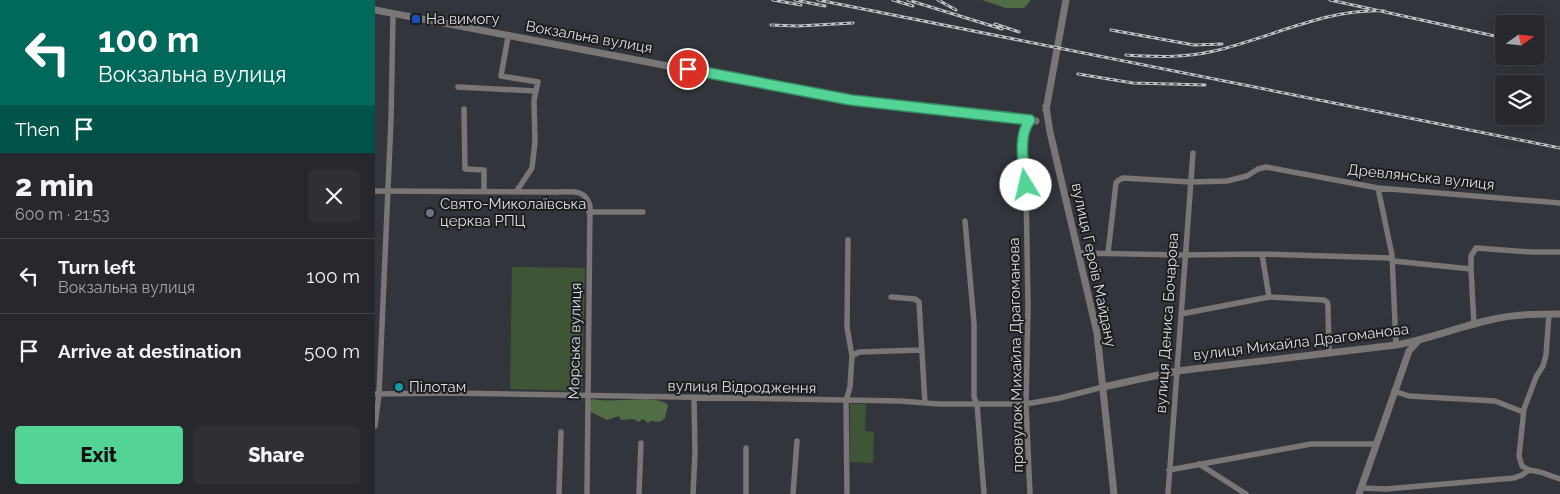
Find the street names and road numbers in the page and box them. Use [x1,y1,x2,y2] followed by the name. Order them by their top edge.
[524,17,654,57] street label: Вокзальна вулиця
[1347,160,1495,194] street label: Древлянська вулиця
[1068,181,1120,349] street label: вулиця Героїв Майдану
[1152,232,1182,414] street label: вулиця Дениса Бочарова
[1005,237,1027,473] street label: провулок Михайла Драгоманова
[565,283,585,399] street label: Морська вулиця
[1192,320,1410,364] street label: вулиця Михайла Драгоманова
[668,377,816,397] street label: вулиця Відродження

